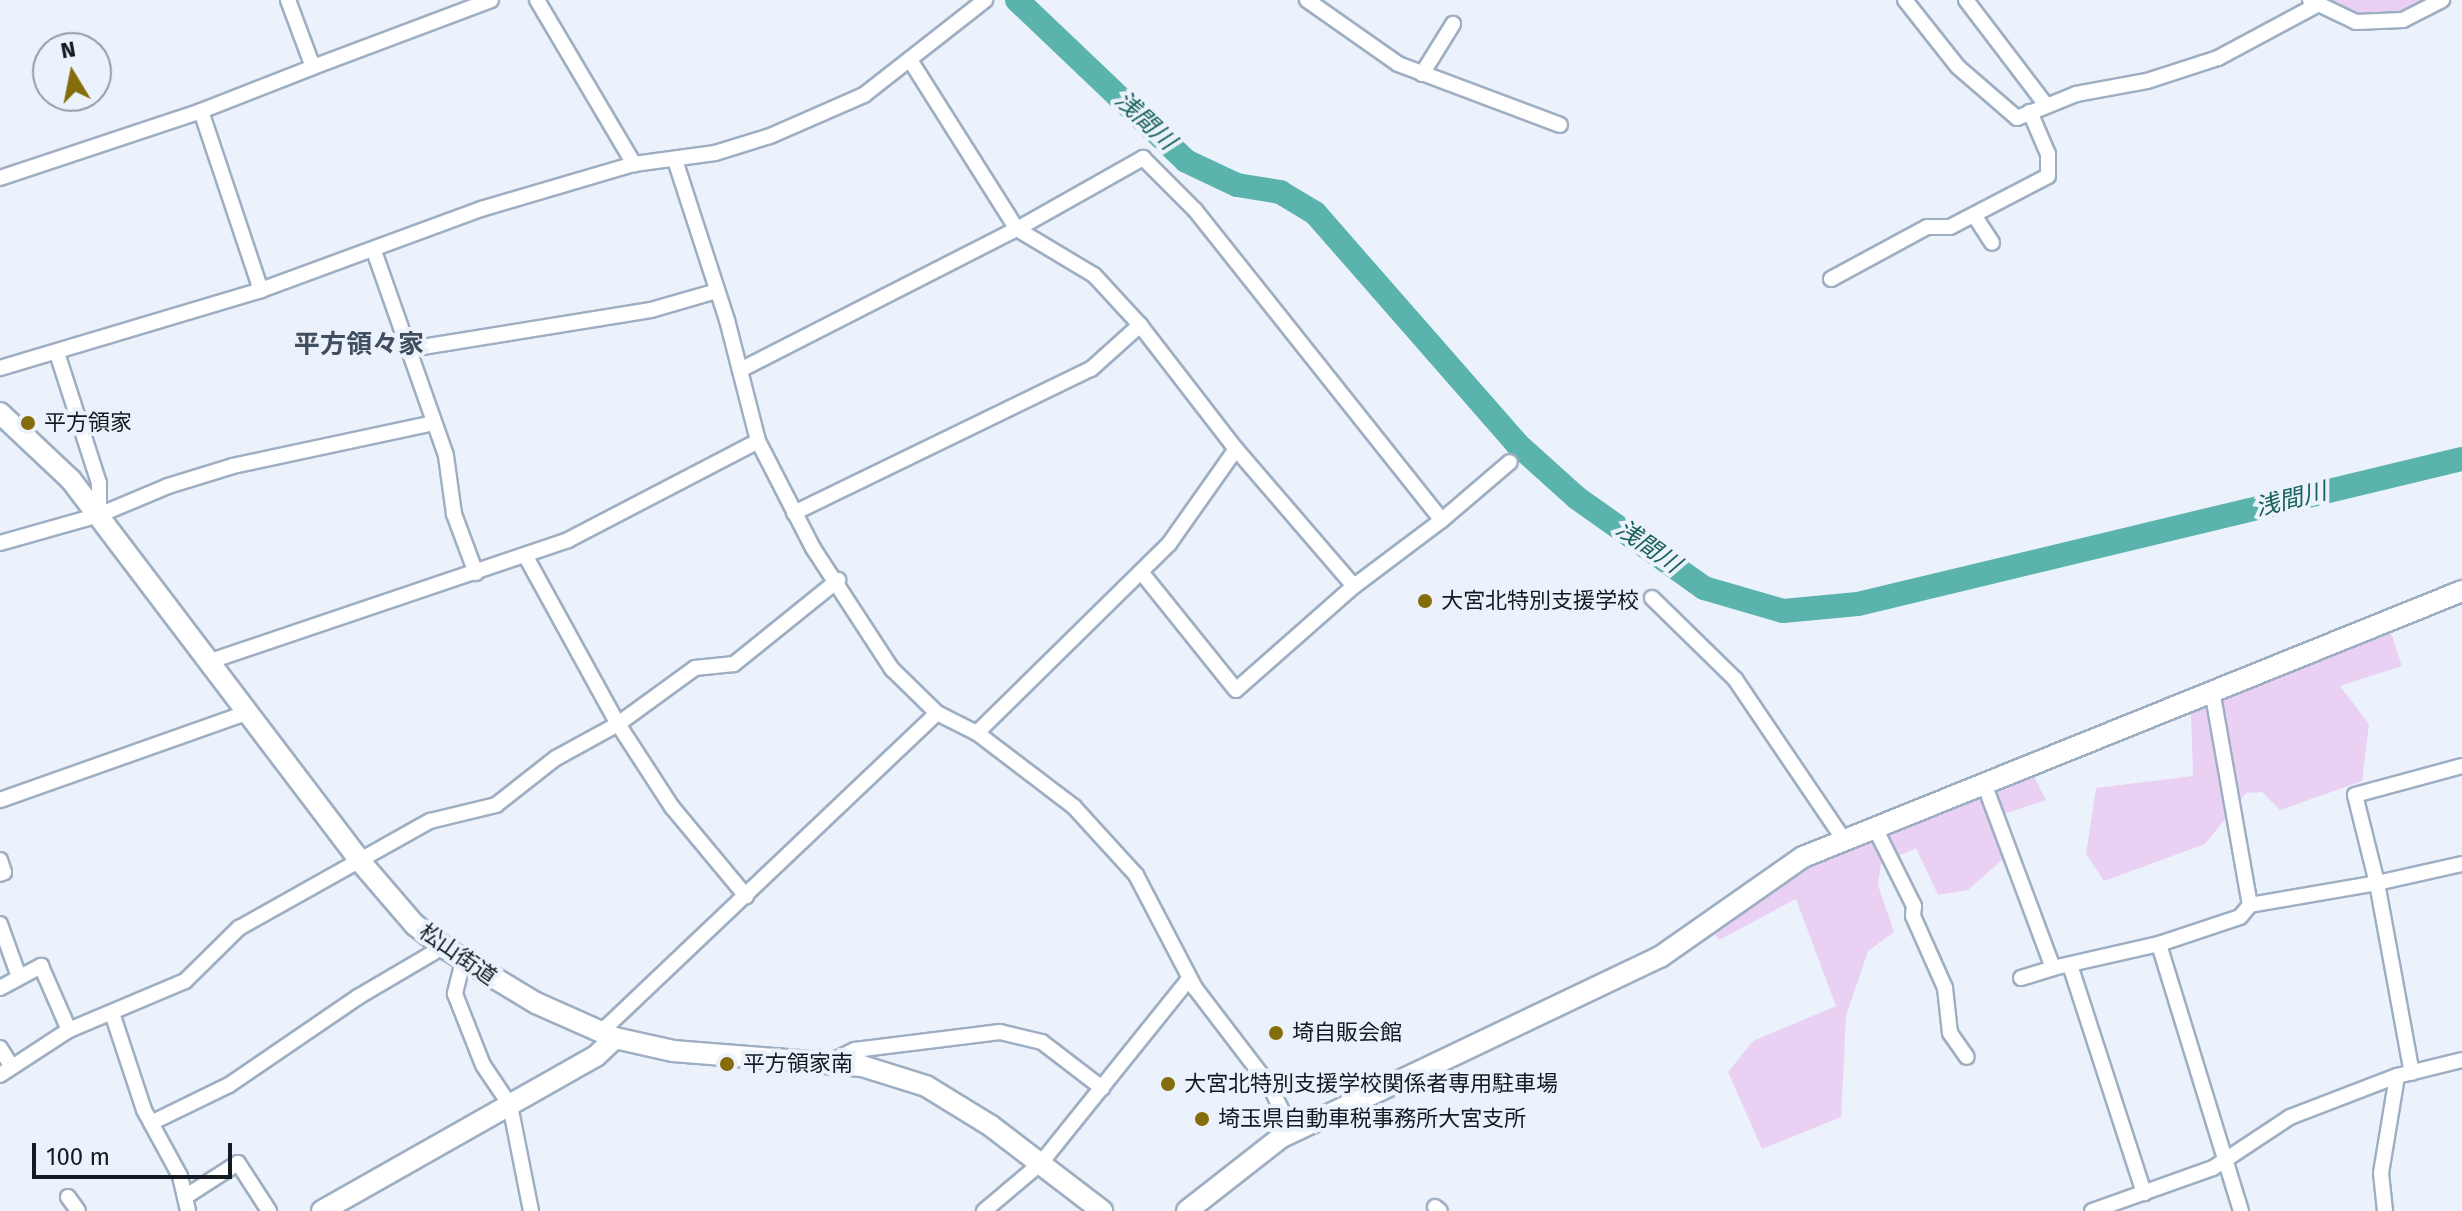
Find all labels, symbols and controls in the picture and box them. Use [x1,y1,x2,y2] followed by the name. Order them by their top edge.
[32,32,112,112] north arrow
[59,35,78,64] text: N
[1109,86,1181,156] water label: 浅間川
[294,329,424,361] district label: 平方領々家
[44,410,132,436] place label: 平方領家
[19,414,37,432] marker: 平方領家
[2253,477,2329,523] water label: 浅間川
[1610,515,1686,579] water label: 浅間川
[1441,588,1639,614] place label: 大宮北特別支援学校
[1416,592,1434,610] marker: 大宮北特別支援学校
[414,918,502,990] street label: 松山街道
[1292,1020,1402,1046] place label: 埼自販会館
[1267,1024,1285,1042] marker: 埼自販会館
[743,1051,853,1077] place label: 平方領家南
[718,1055,736,1073] marker: 平方領家南
[1184,1071,1558,1097] place label: 大宮北特別支援学校関係者専用駐車場
[1159,1075,1177,1093] marker: 大宮北特別支援学校関係者専用駐車場
[1218,1106,1526,1132] place label: 埼玉県自動車税事務所大宮支所
[1193,1110,1211,1128] marker: 埼玉県自動車税事務所大宮支所
[36,1127,236,1177] scale bar
[46,1143,110,1171] text: 100 m

